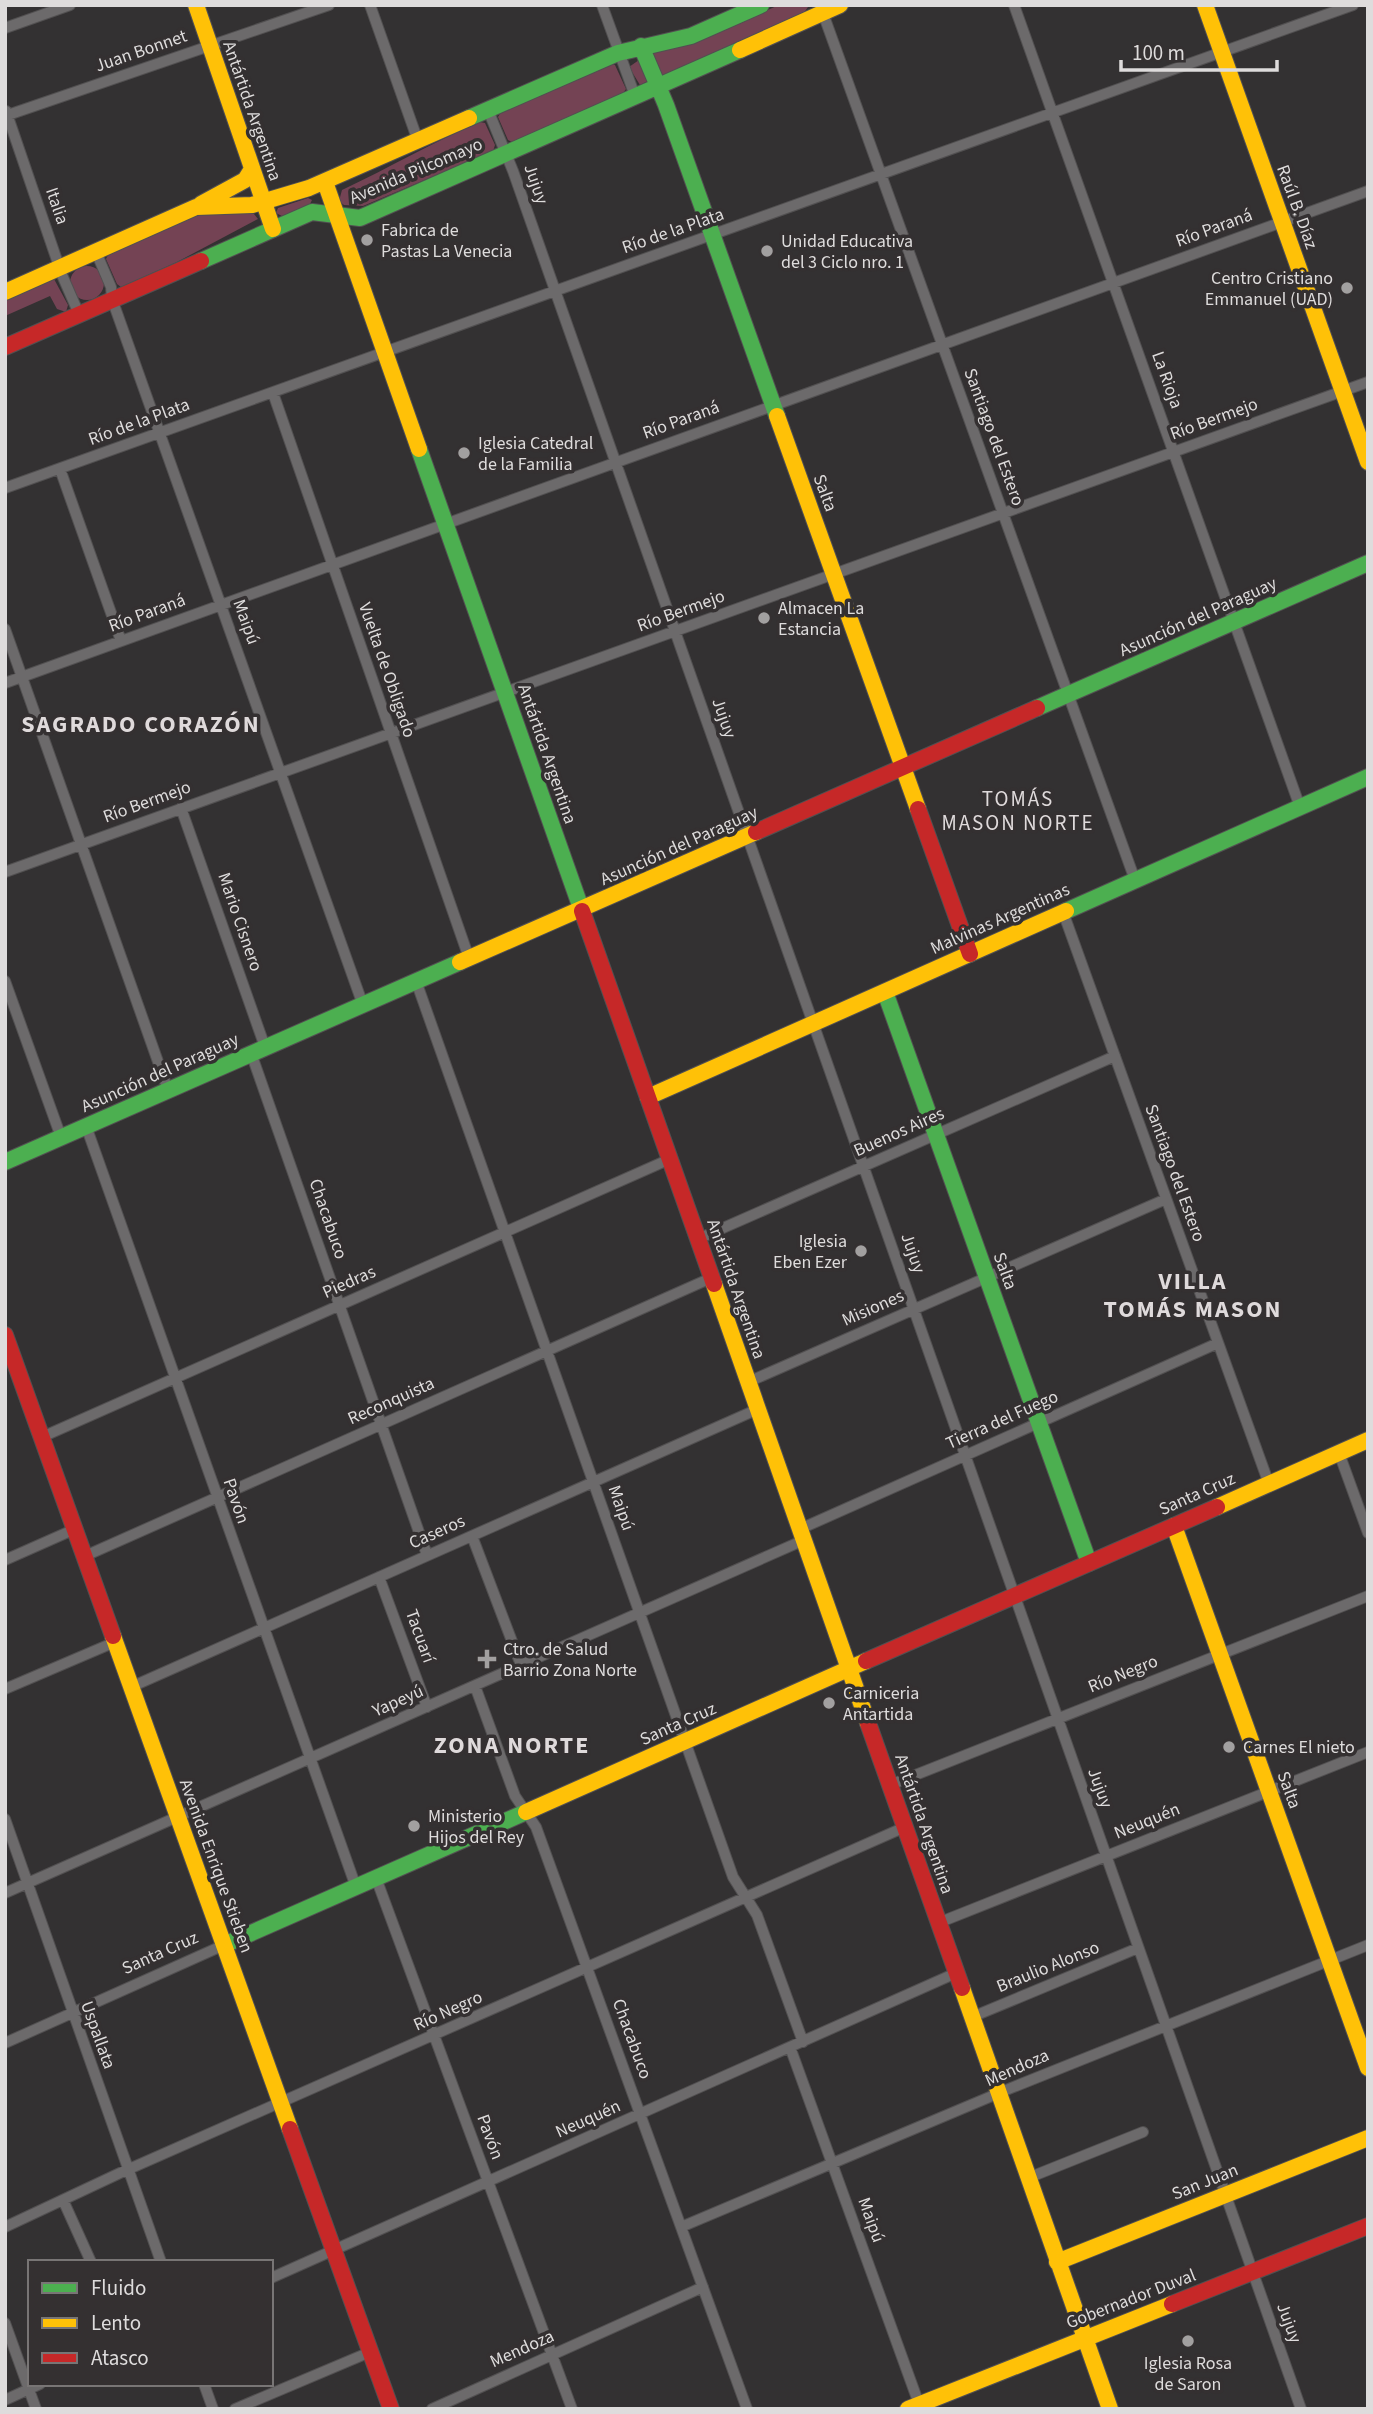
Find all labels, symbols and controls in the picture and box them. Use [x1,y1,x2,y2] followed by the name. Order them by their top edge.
[92,24,190,78] street label: Juan Bonnet
[1121,28,1277,72] scale bar
[216,38,288,184] street label: Antártida Argentina
[1132,38,1185,68] text: 100 m
[345,132,487,210] street label: Avenida Pilcomayo
[517,161,555,208] street label: Jujuy
[1270,161,1324,253] street label: Raúl B. Díaz
[39,184,75,228] street label: Italia
[619,202,727,260] street label: Río de la Plata
[1172,203,1256,253] street label: Río Paraná
[381,218,512,264] place label: Fabrica de Pastas La Venecia
[781,229,913,275] place label: Unidad Educativa del 3 Ciclo nro. 1
[359,232,375,248] marker: Fabrica de Pastas La Venecia
[759,243,775,259] marker: Unidad Educativa del 3 Ciclo nro. 1
[1205,266,1333,312] place label: Centro Cristiano Emmanuel (UAD)
[1339,280,1355,296] marker: Centro Cristiano Emmanuel (UAD)
[1145,348,1189,412] street label: La Rioja
[958,365,1030,509] street label: Santiago del Estero
[85,392,193,452] street label: Río de la Plata
[1167,392,1261,446] street label: Río Bermejo
[639,395,723,445] street label: Río Paraná
[478,431,593,477] place label: Iglesia Catedral de la Familia
[456,445,472,461] marker: Iglesia Catedral de la Familia
[807,471,843,515] street label: Salta
[1115,571,1281,663] street label: Asunción del Paraguay
[634,584,728,638] street label: Río Bermejo
[105,588,189,638] street label: Río Paraná
[226,596,266,648] street label: Maipú
[778,596,864,642] place label: Almacen La Estancia
[352,599,422,741] street label: Vuelta de Obligado
[756,610,772,626] marker: Almacen La Estancia
[511,681,583,827] street label: Antártida Argentina
[705,695,743,742] street label: Jujuy
[21,707,261,742] district label: SAGRADO CORAZÓN
[100,775,194,829] street label: Río Bermejo
[941,784,1095,838] district label: TOMÁS MASON NORTE
[596,800,762,892] street label: Asunción del Paraguay
[211,869,269,975] street label: Mario Cisnero
[926,877,1074,961] street label: Malvinas Argentinas
[77,1027,243,1119] street label: Asunción del Paraguay
[850,1101,948,1163] street label: Buenos Aires
[1139,1101,1211,1245] street label: Santiago del Estero
[303,1175,353,1263] street label: Chacabuco
[700,1216,772,1362] street label: Antártida Argentina
[773,1229,848,1275] place label: Iglesia Eben Ezer
[894,1230,932,1277] street label: Jujuy
[853,1243,869,1259] marker: Iglesia Eben Ezer
[987,1249,1023,1293] street label: Salta
[318,1259,380,1305] street label: Piedras
[1103,1264,1283,1327] district label: VILLA TOMÁS MASON
[838,1283,908,1333] street label: Misiones
[344,1371,438,1431] street label: Reconquista
[942,1384,1062,1456] street label: Tierra del Fuego
[1155,1466,1239,1522] street label: Santa Cruz
[217,1475,255,1527] street label: Pavón
[602,1482,640,1534] street label: Maipú
[405,1509,469,1555] street label: Caseros
[399,1606,441,1667] street label: Tacuarí
[503,1637,637,1683] place label: Ctro. de Salud Barrio Zona Norte
[477,1649,497,1669] marker: Ctro. de Salud Barrio Zona Norte
[1084,1649,1162,1699] street label: Río Negro
[368,1679,428,1724] street label: Yapeyú
[843,1681,919,1727] place label: Carniceria Antartida
[821,1695,837,1711] marker: Carniceria Antartida
[636,1696,720,1752] street label: Santa Cruz
[434,1728,590,1763] district label: ZONA NORTE
[1243,1735,1355,1760] place label: Carnes El nieto
[1221,1739,1237,1755] marker: Carnes El nieto
[888,1751,960,1897] street label: Antártida Argentina
[1081,1764,1119,1812] street label: Jujuy
[1271,1768,1307,1812] street label: Salta
[173,1776,259,1956] street label: Avenida Enrique Stieben
[1110,1797,1184,1845] street label: Neuquén
[428,1804,525,1850] place label: Ministerio Hijos del Rey
[406,1818,422,1834] marker: Ministerio Hijos del Rey
[118,1925,202,1981] street label: Santa Cruz
[993,1935,1103,1999] street label: Braulio Alonso
[409,1985,487,2037] street label: Río Negro
[606,1995,658,2083] street label: Chacabuco
[74,1998,122,2072] street label: Uspallata
[981,2043,1053,2093] street label: Mendoza
[551,2094,625,2144] street label: Neuquén
[470,2111,510,2163] street label: Pavón
[1168,2157,1242,2207] street label: San Juan
[851,2194,891,2246] street label: Maipú
[28,2260,273,2386] legend
[1063,2263,1199,2335] street label: Gobernador Duval
[91,2273,146,2303] text: Fluido
[1270,2299,1308,2347] street label: Jujuy
[91,2308,141,2338] text: Lento
[486,2324,558,2374] street label: Mendoza
[1180,2333,1196,2349] marker: Iglesia Rosa de Saron
[91,2343,149,2373] text: Atasco
[1144,2351,1232,2397] place label: Iglesia Rosa de Saron

